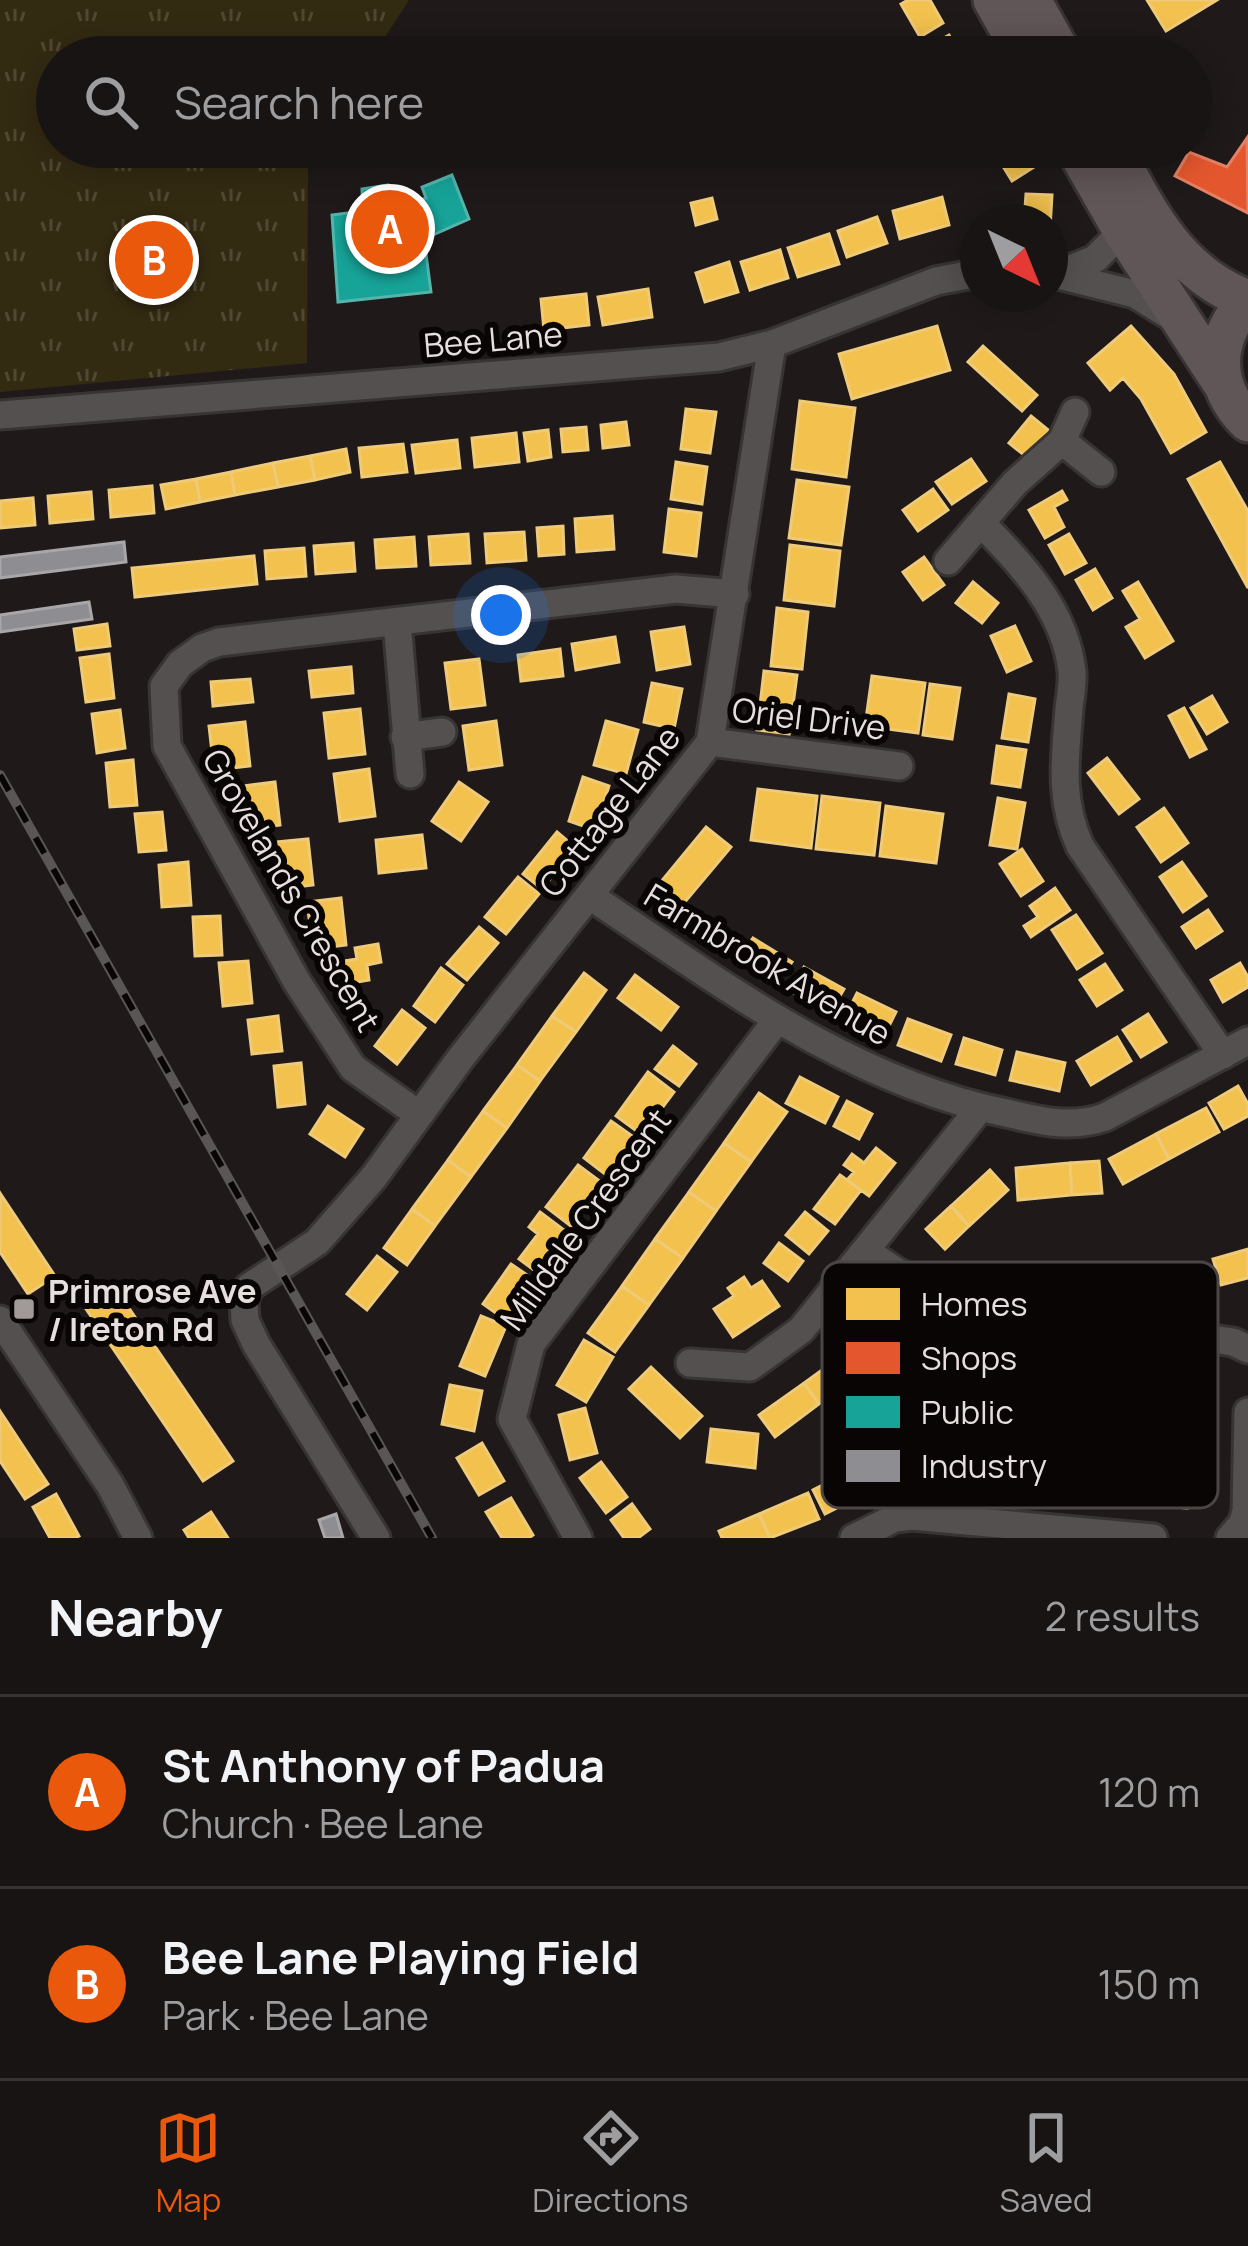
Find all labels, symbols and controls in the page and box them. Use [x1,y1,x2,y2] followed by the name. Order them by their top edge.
[36,36,1212,168] search box
[78,69,144,135] icon: search
[174,71,424,133] text: Search here
[351,184,429,274] pin: A
[960,204,1068,312] north arrow
[115,215,193,305] pin: B
[422,311,564,367] street label: Bee Lane
[471,585,531,645] your location
[730,686,888,750] street label: Oriel Drive
[528,716,690,906] street label: Cottage Lane
[193,741,391,1039] street label: Grovelands Crescent
[636,873,900,1055] street label: Farmbrook Avenue
[489,1099,681,1339] street label: Milldale Crescent
[822,1262,1218,1508] legend
[48,1268,257,1351] place label: Primrose Ave / Ireton Rd
[921,1281,1028,1326] text: Homes
[11,1296,37,1322] marker: Primrose Ave / Ireton Rd
[921,1335,1017,1380] text: Shops
[921,1389,1014,1434] text: Public
[921,1443,1047,1488] text: Industry
[48,1582,223,1651] text: Nearby
[1045,1589,1200,1643] text: 2 results
[162,1734,605,1796] text: St Anthony of Padua
[74,1765,100,1819] text: A
[1098,1765,1200,1819] text: 120 m
[162,1796,484,1850] text: Church · Bee Lane
[162,1926,640,1988] text: Bee Lane Playing Field
[75,1957,99,2011] text: B
[1098,1957,1200,2011] text: 150 m
[162,1988,429,2042] text: Park · Bee Lane
[155,2105,221,2222] tab: Map
[532,2105,689,2222] tab: Directions
[1000,2105,1093,2222] tab: Saved

